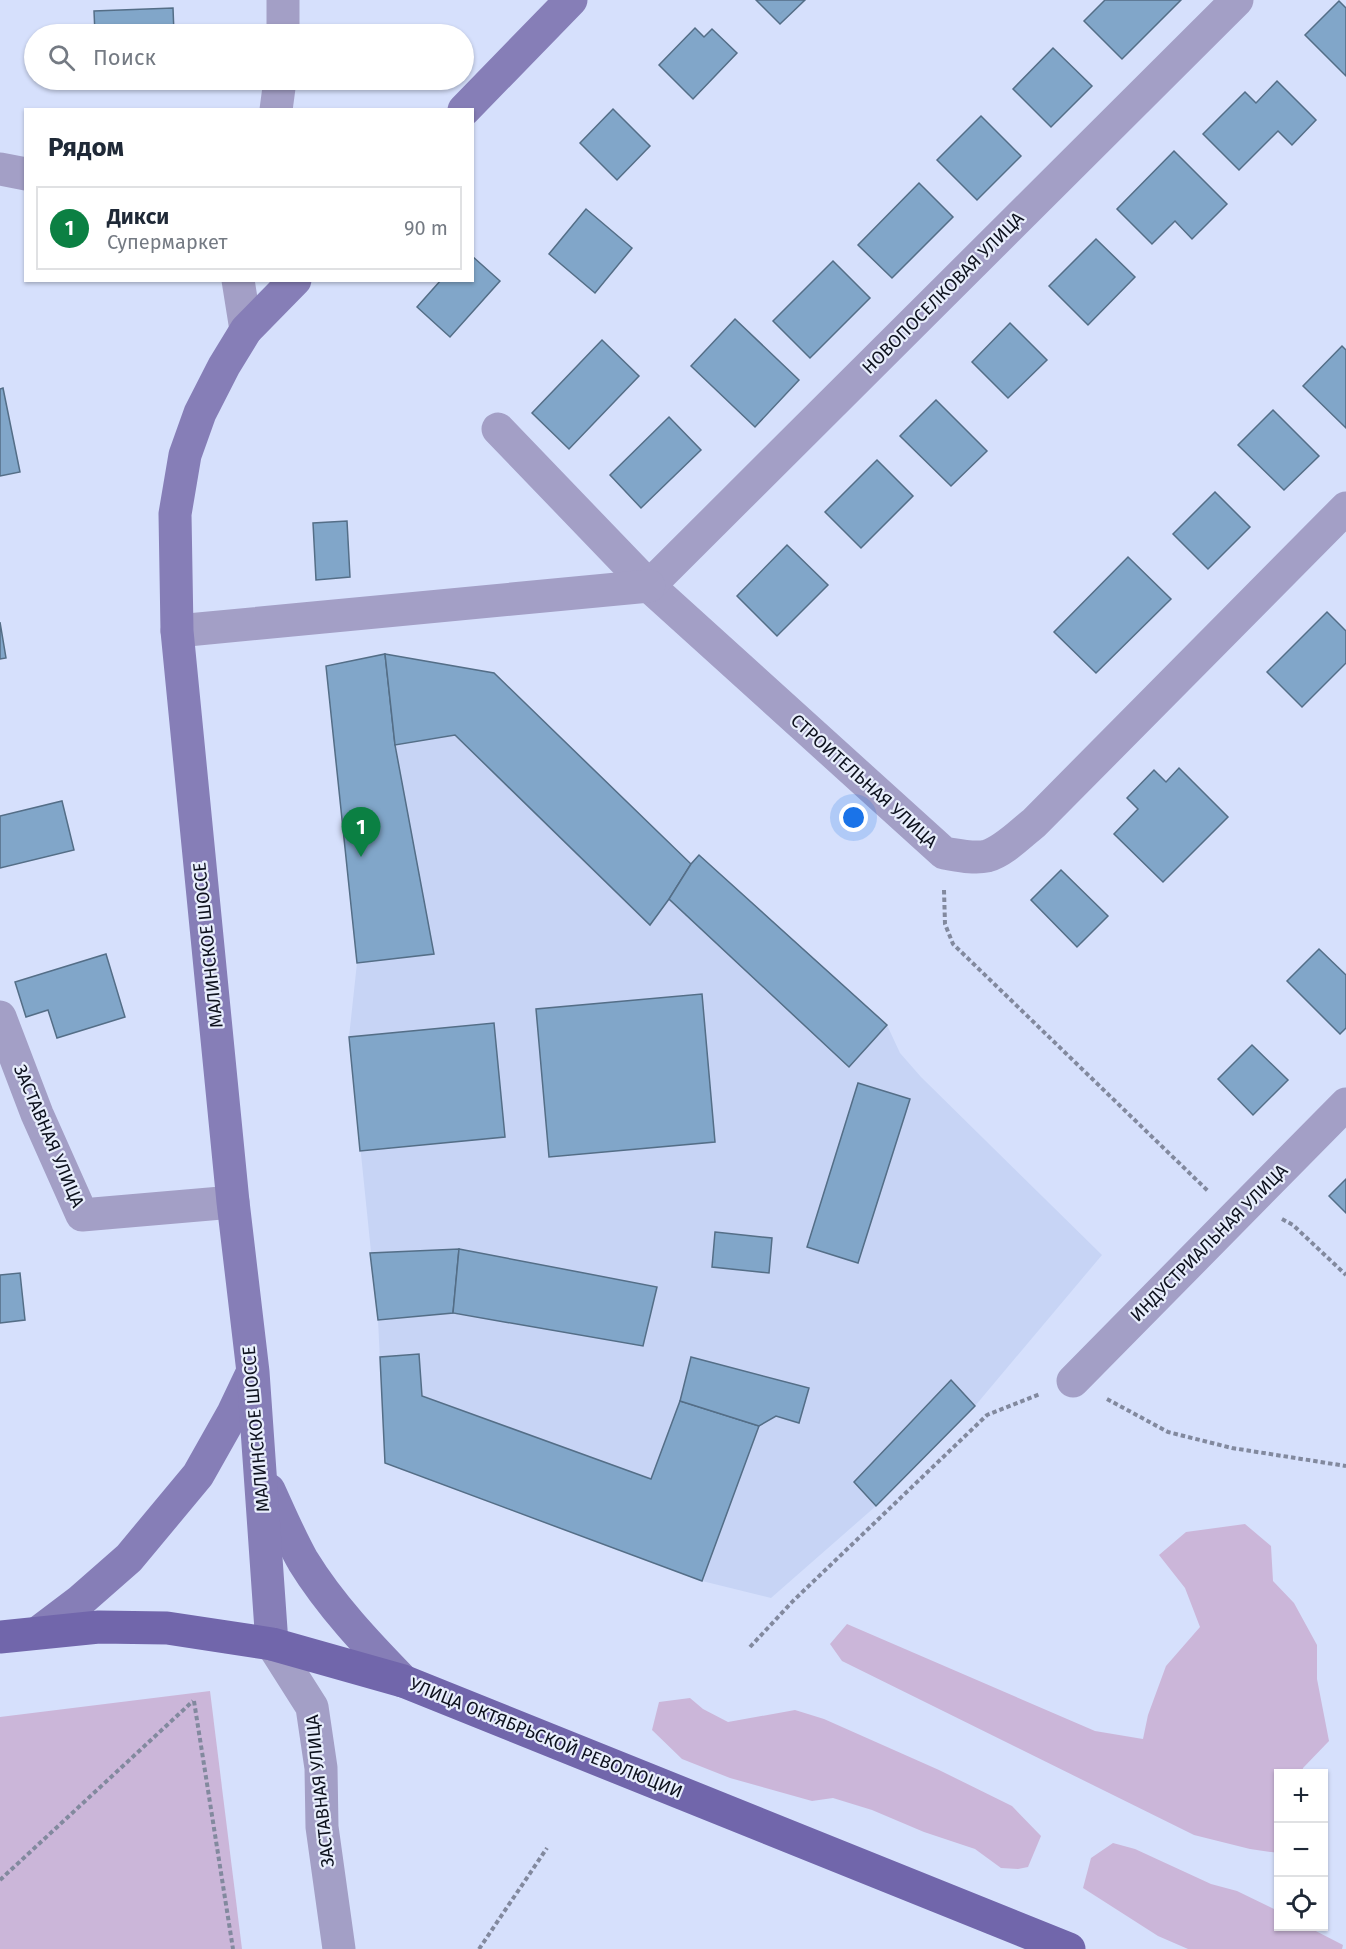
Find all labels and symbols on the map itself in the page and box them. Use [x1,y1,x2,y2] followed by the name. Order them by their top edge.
[858,207,1029,378] street label: НОВОПОСЕЛКОВАЯ УЛИЦА
[786,709,942,853] street label: СТРОИТЕЛЬНАЯ УЛИЦА
[839,803,868,832] your location
[342,808,380,857] pin: 1
[188,861,228,1029] street label: МАЛИНСКОЕ ШОССЕ
[9,1061,89,1211] street label: ЗАСТАВНАЯ УЛИЦА
[1126,1159,1293,1326] street label: ИНДУСТРИАЛЬНАЯ УЛИЦА
[238,1345,274,1513] street label: МАЛИНСКОЕ ШОССЕ
[406,1673,686,1803] street label: УЛИЦА ОКТЯБРЬСКОЙ РЕВОЛЮЦИИ
[301,1713,339,1868] street label: ЗАСТАВНАЯ УЛИЦА

